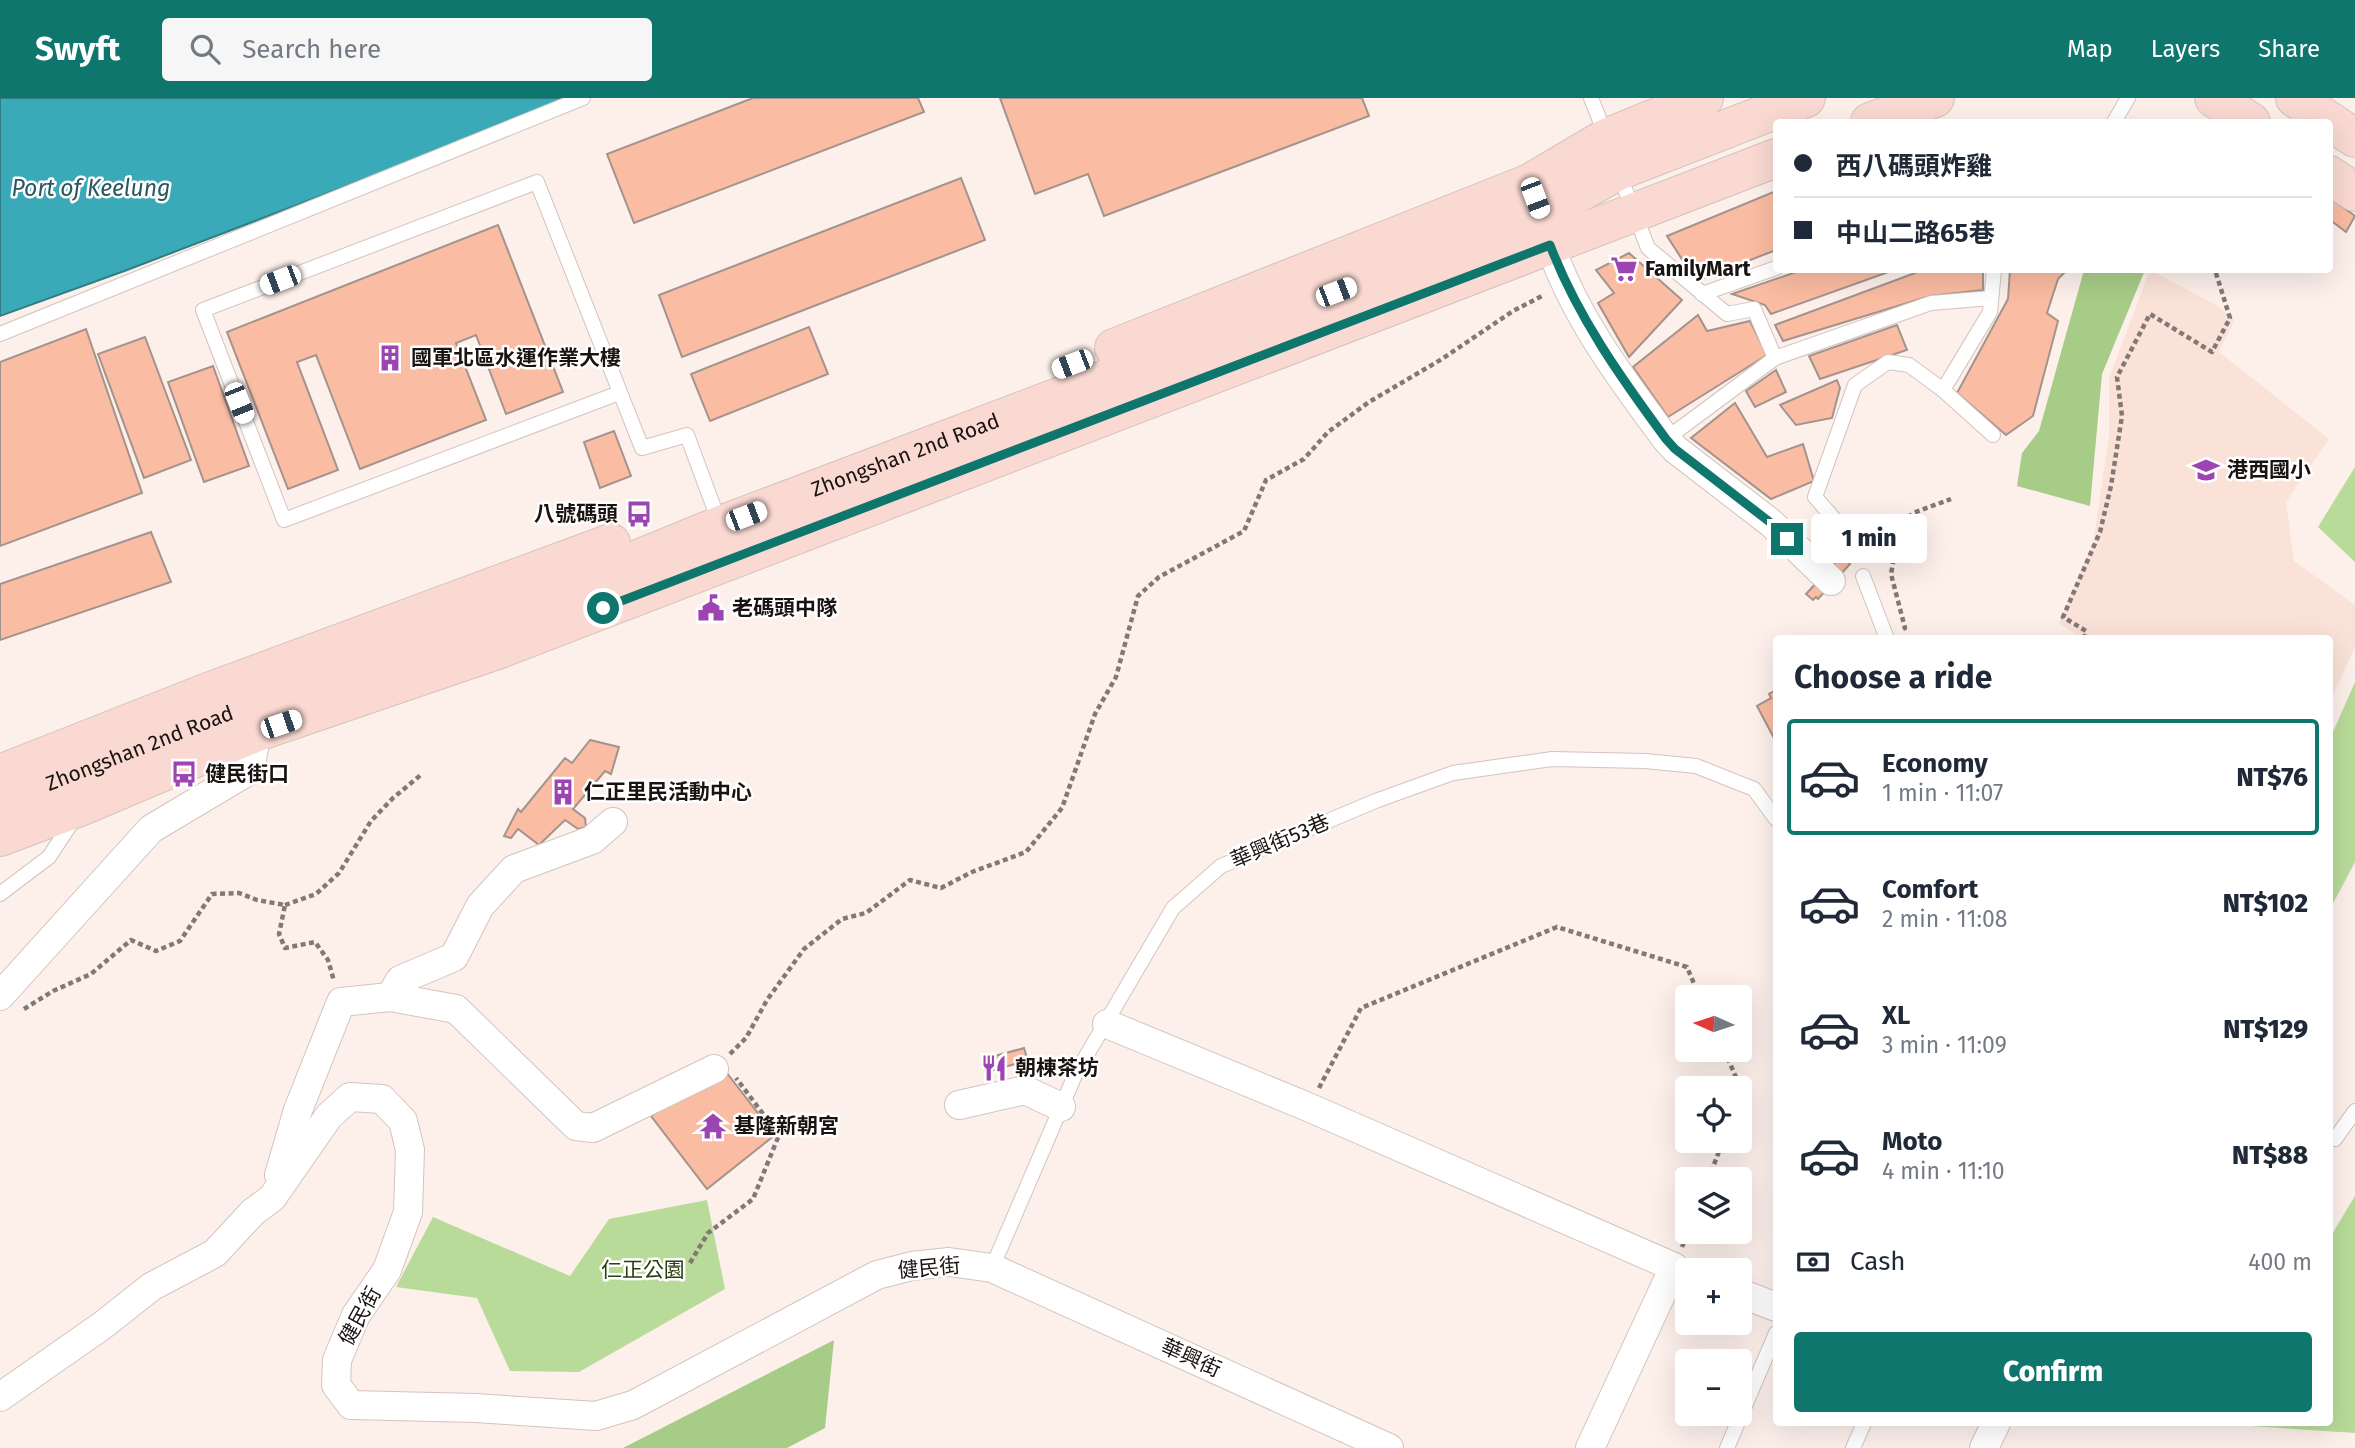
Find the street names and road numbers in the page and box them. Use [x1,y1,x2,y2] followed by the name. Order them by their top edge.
[807,408,1003,503] street label: Zhongshan 2nd Road
[42,700,237,797] street label: Zhongshan 2nd Road
[1227,809,1333,873] street label: 華興街53巷
[896,1252,962,1284] street label: 健民街
[333,1282,387,1350] street label: 健民街
[1157,1333,1225,1383] street label: 華興街

